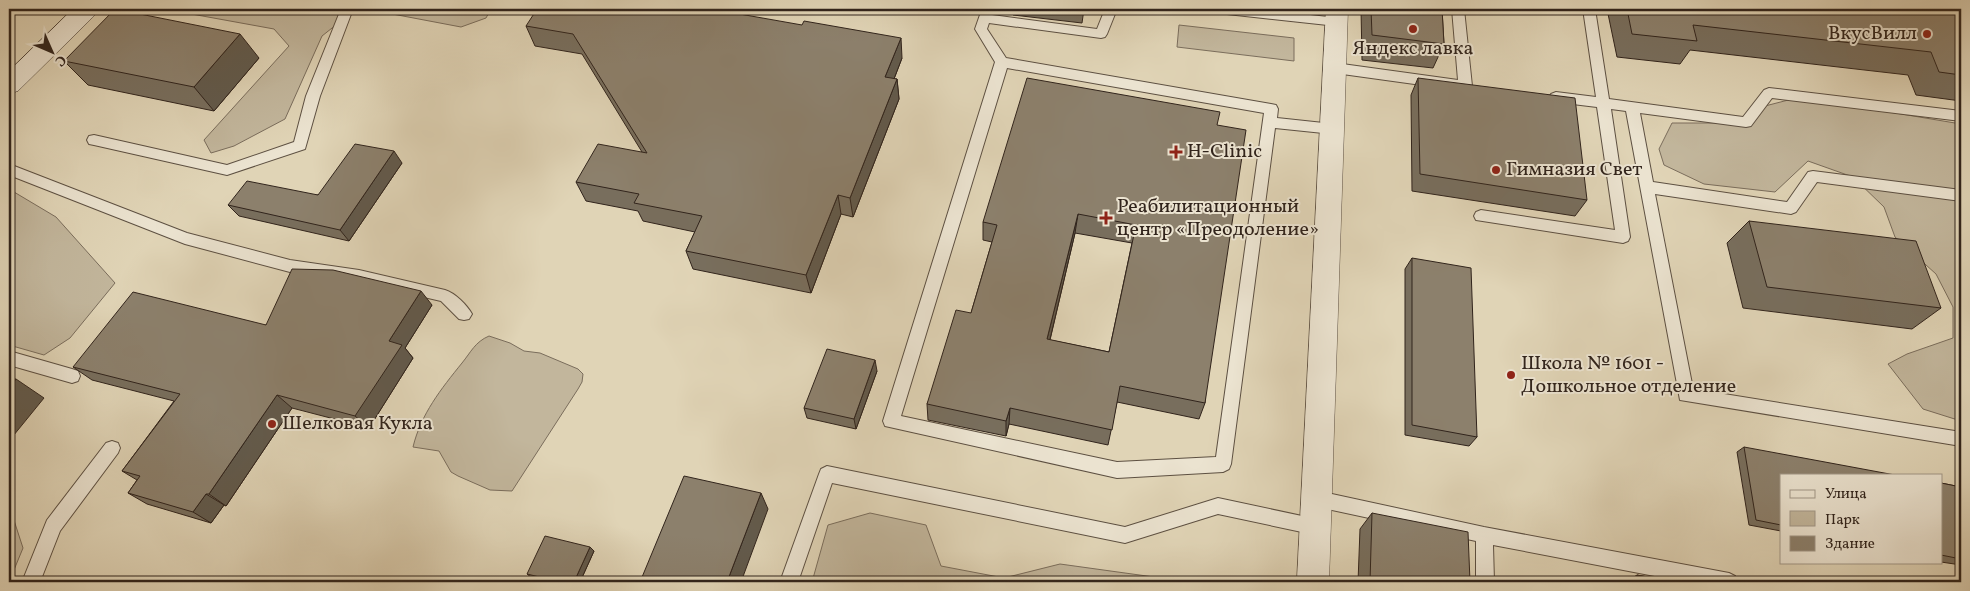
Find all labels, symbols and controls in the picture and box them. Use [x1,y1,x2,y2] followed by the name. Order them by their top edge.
[1828,20,1917,48] place label: ВкусВилл
[1407,23,1419,35] marker: Яндекс лавка
[28,28,78,78] north arrow
[1921,28,1933,40] marker: ВкусВилл
[1353,35,1473,63] place label: Яндекс лавка
[50,50,70,70] text: С
[1187,138,1262,166] place label: H-Clinic
[1169,145,1183,159] marker: H-Clinic
[1506,156,1642,184] place label: Гимназия Свет
[1490,164,1502,176] marker: Гимназия Свет
[1117,193,1319,244] place label: Реабилитационный центр «Преодоление»
[1099,211,1113,225] marker: Реабилитационный центр «Преодоление»
[1521,350,1736,401] place label: Школа № 1601 - Дошкольное отделение
[1505,369,1517,381] marker: Школа № 1601 - Дошкольное отделение
[282,410,433,438] place label: Шелковая Кукла
[266,418,278,430] marker: Шелковая Кукла
[1780,474,1942,564] legend
[1825,484,1867,505] text: Улица
[1825,510,1860,531] text: Парк
[1825,534,1875,555] text: Здание

